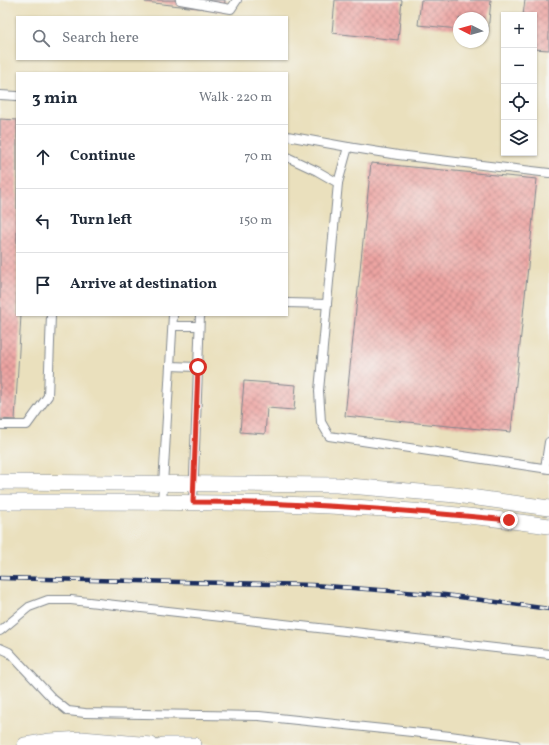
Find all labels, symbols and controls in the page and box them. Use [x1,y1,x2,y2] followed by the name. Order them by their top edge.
[453,12,489,48] north arrow
[501,12,537,156] map controls
[501,12,537,48] button: +
[16,16,288,60] search box
[30,27,52,49] icon: search
[62,28,139,49] text: Search here
[501,48,537,84] button: −
[501,84,537,120] button: locate
[32,87,78,110] text: 3 min
[199,89,272,107] text: Walk · 220 m
[501,120,537,156] button: layers
[32,146,54,168] icon: ahead
[70,146,135,167] text: Continue
[244,148,272,166] text: 70 m
[32,210,54,232] icon: left
[70,210,132,231] text: Turn left
[239,212,272,230] text: 150 m
[32,274,54,296] icon: arrive
[70,274,217,295] text: Arrive at destination
[189,358,207,376] route start
[500,511,518,529] route end

